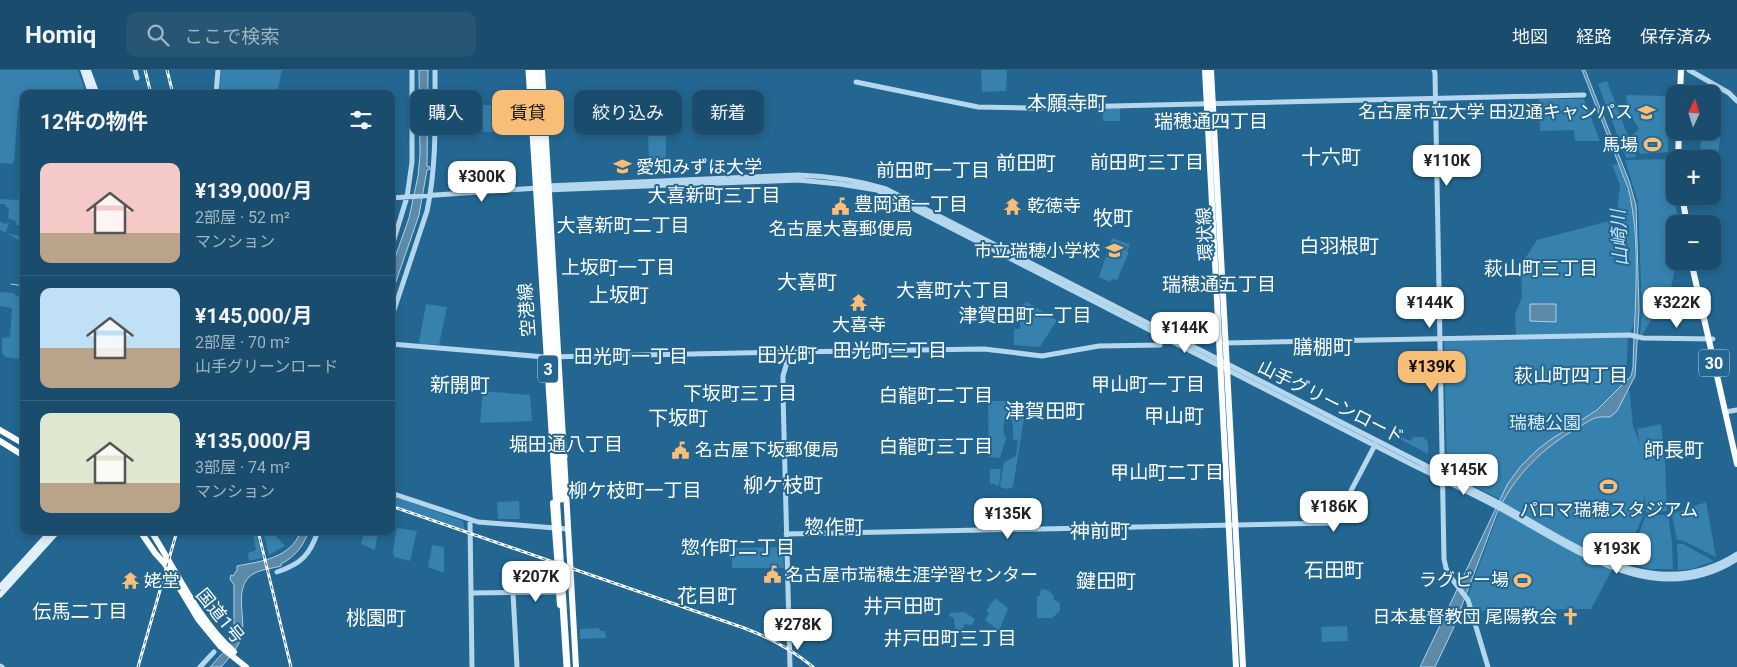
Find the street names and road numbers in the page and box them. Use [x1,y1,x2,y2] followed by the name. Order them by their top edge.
[1193,207,1216,262] street label: 環状線
[514,282,539,338] street label: 空港線
[1699,350,1729,376] road number: 30
[538,356,558,382] road number: 3
[1255,356,1408,447] street label: 山手グリーンロード
[192,584,249,647] street label: 国道1号

